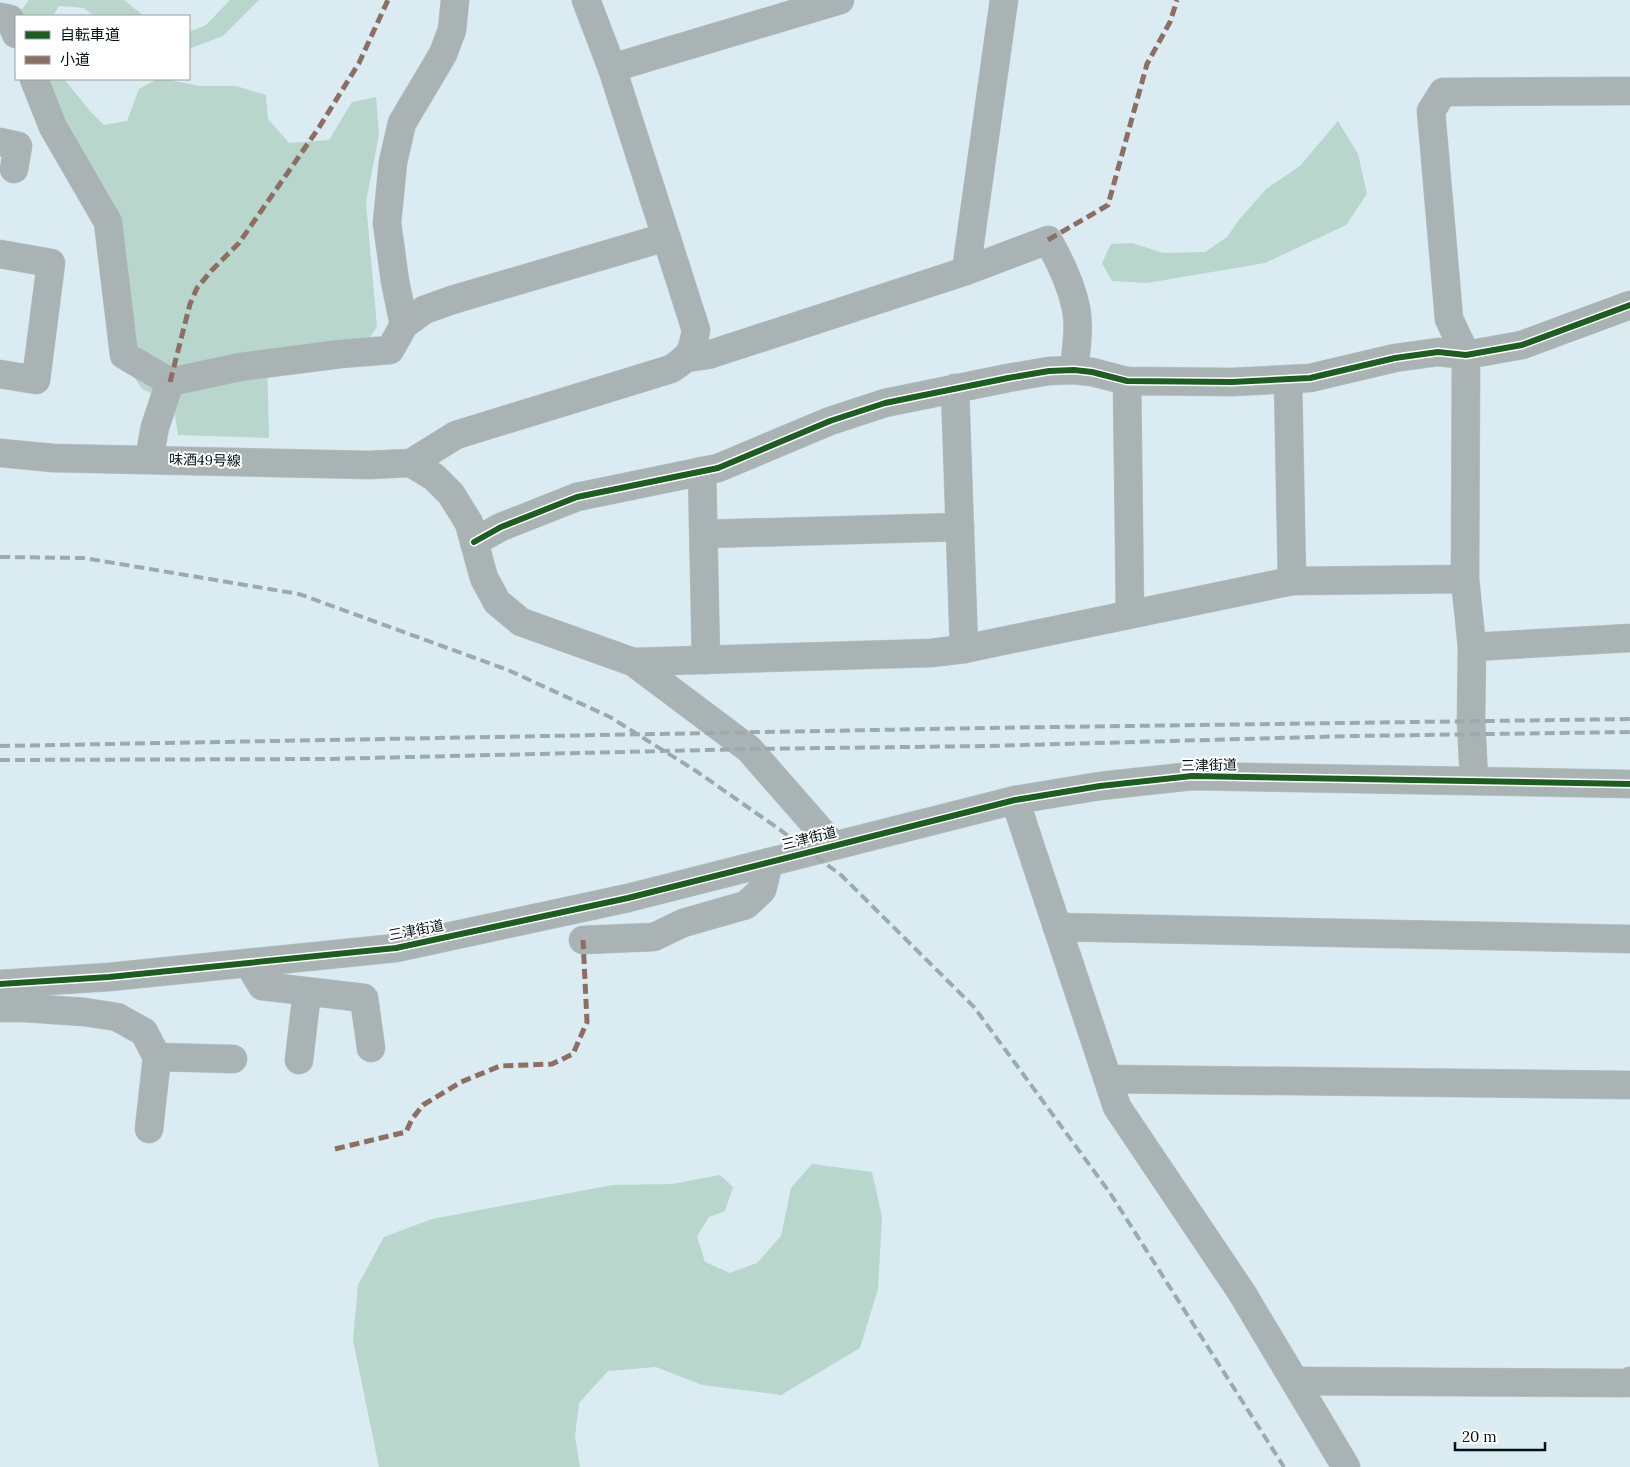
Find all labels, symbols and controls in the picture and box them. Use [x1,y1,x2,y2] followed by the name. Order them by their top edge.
[15,15,190,80] legend
[60,25,120,44] text: 自転車道
[60,50,90,69] text: 小道
[169,450,241,470] street label: 味酒49号線
[1181,756,1237,774] street label: 三津街道
[780,822,838,854] street label: 三津街道
[387,916,445,944] street label: 三津街道
[1455,1420,1545,1452] scale bar
[1462,1427,1497,1446] text: 20 m

